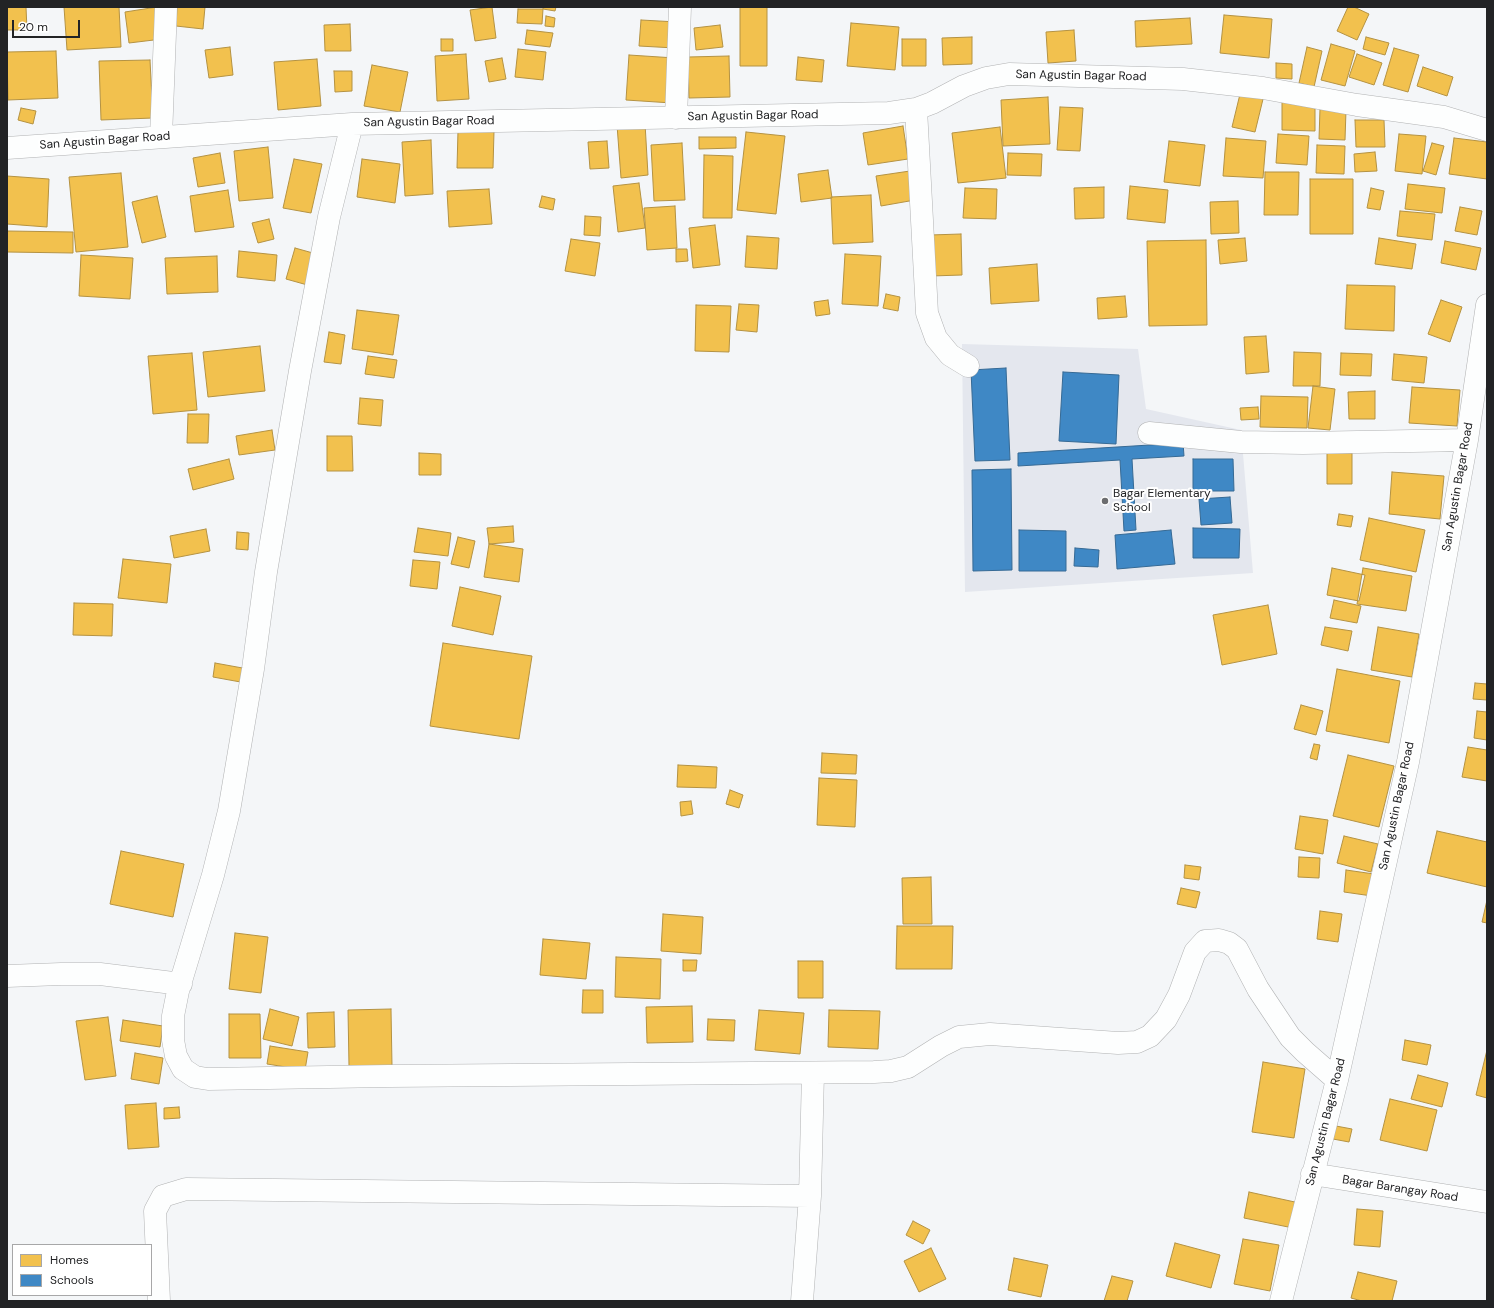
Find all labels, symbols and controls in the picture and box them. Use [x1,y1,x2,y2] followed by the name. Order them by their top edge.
[14,12,82,38] scale bar
[19,19,48,35] text: 20 m
[1015,68,1147,84] street label: San Agustin Bagar Road
[687,108,819,124] street label: San Agustin Bagar Road
[363,114,495,130] street label: San Agustin Bagar Road
[39,129,171,153] street label: San Agustin Bagar Road
[1440,421,1476,553] street label: San Agustin Bagar Road
[1113,487,1211,515] place label: Bagar Elementary School
[1100,496,1110,506] marker: Bagar Elementary School
[1376,740,1418,872] street label: San Agustin Bagar Road
[1303,1057,1349,1187] street label: San Agustin Bagar Road
[1341,1173,1459,1205] street label: Bagar Barangay Road
[12,1244,152,1296] legend
[50,1252,89,1268] text: Homes
[50,1272,94,1288] text: Schools

